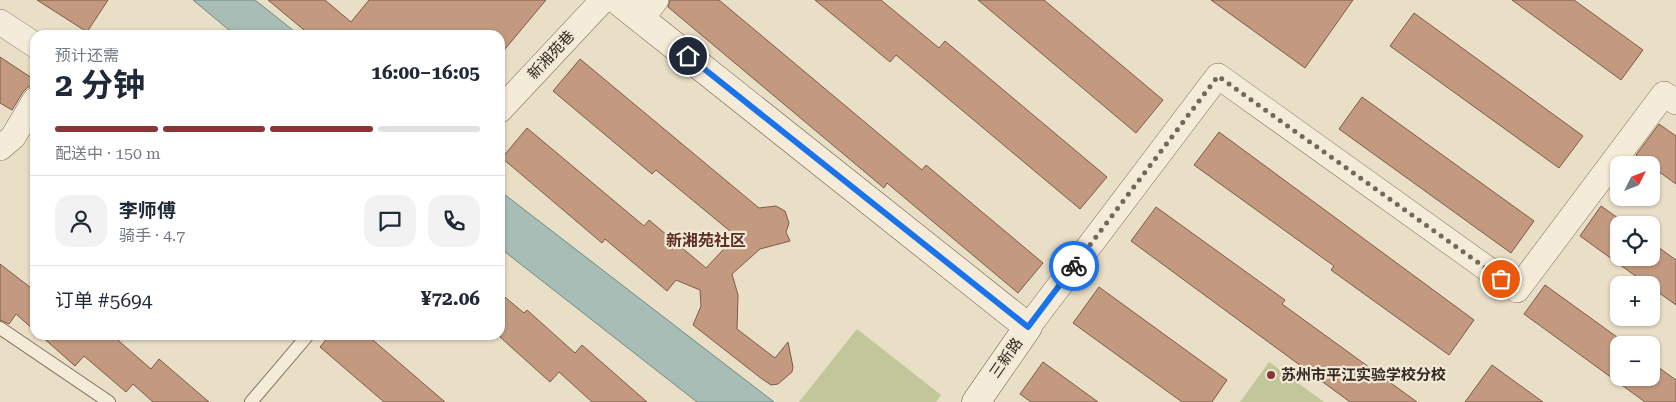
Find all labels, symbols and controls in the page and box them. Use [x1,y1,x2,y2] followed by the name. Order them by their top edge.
[524,27,578,83] street label: 新湘苑巷
[667,35,709,77] pin
[674,42,702,70] icon: home
[55,46,119,65] text: 预计还需
[371,61,480,84] text: 16:00–16:05
[55,66,145,104] text: 2 分钟
[55,144,161,163] text: 配送中 · 150 m
[1610,156,1660,206] north arrow
[1610,156,1660,386] map controls
[55,195,107,247] button: person
[364,195,416,247] button: chat
[428,195,480,247] button: phone
[119,199,176,222] text: 李师傅
[1610,216,1660,266] button: locate
[119,226,185,245] text: 骑手 · 4.7
[666,231,746,250] district label: 新湘苑社区
[1049,241,1099,291] courier
[1060,252,1088,280] icon: bike
[1480,258,1522,300] pin
[1487,265,1515,293] icon: bag
[1610,276,1660,326] button: +
[421,287,480,310] text: ¥72.06
[55,289,152,312] text: 订单 #5694
[986,334,1026,382] street label: 三新路
[1610,336,1660,386] button: −
[1281,366,1446,384] place label: 苏州市平江实验学校分校
[1265,369,1277,381] marker: 苏州市平江实验学校分校

